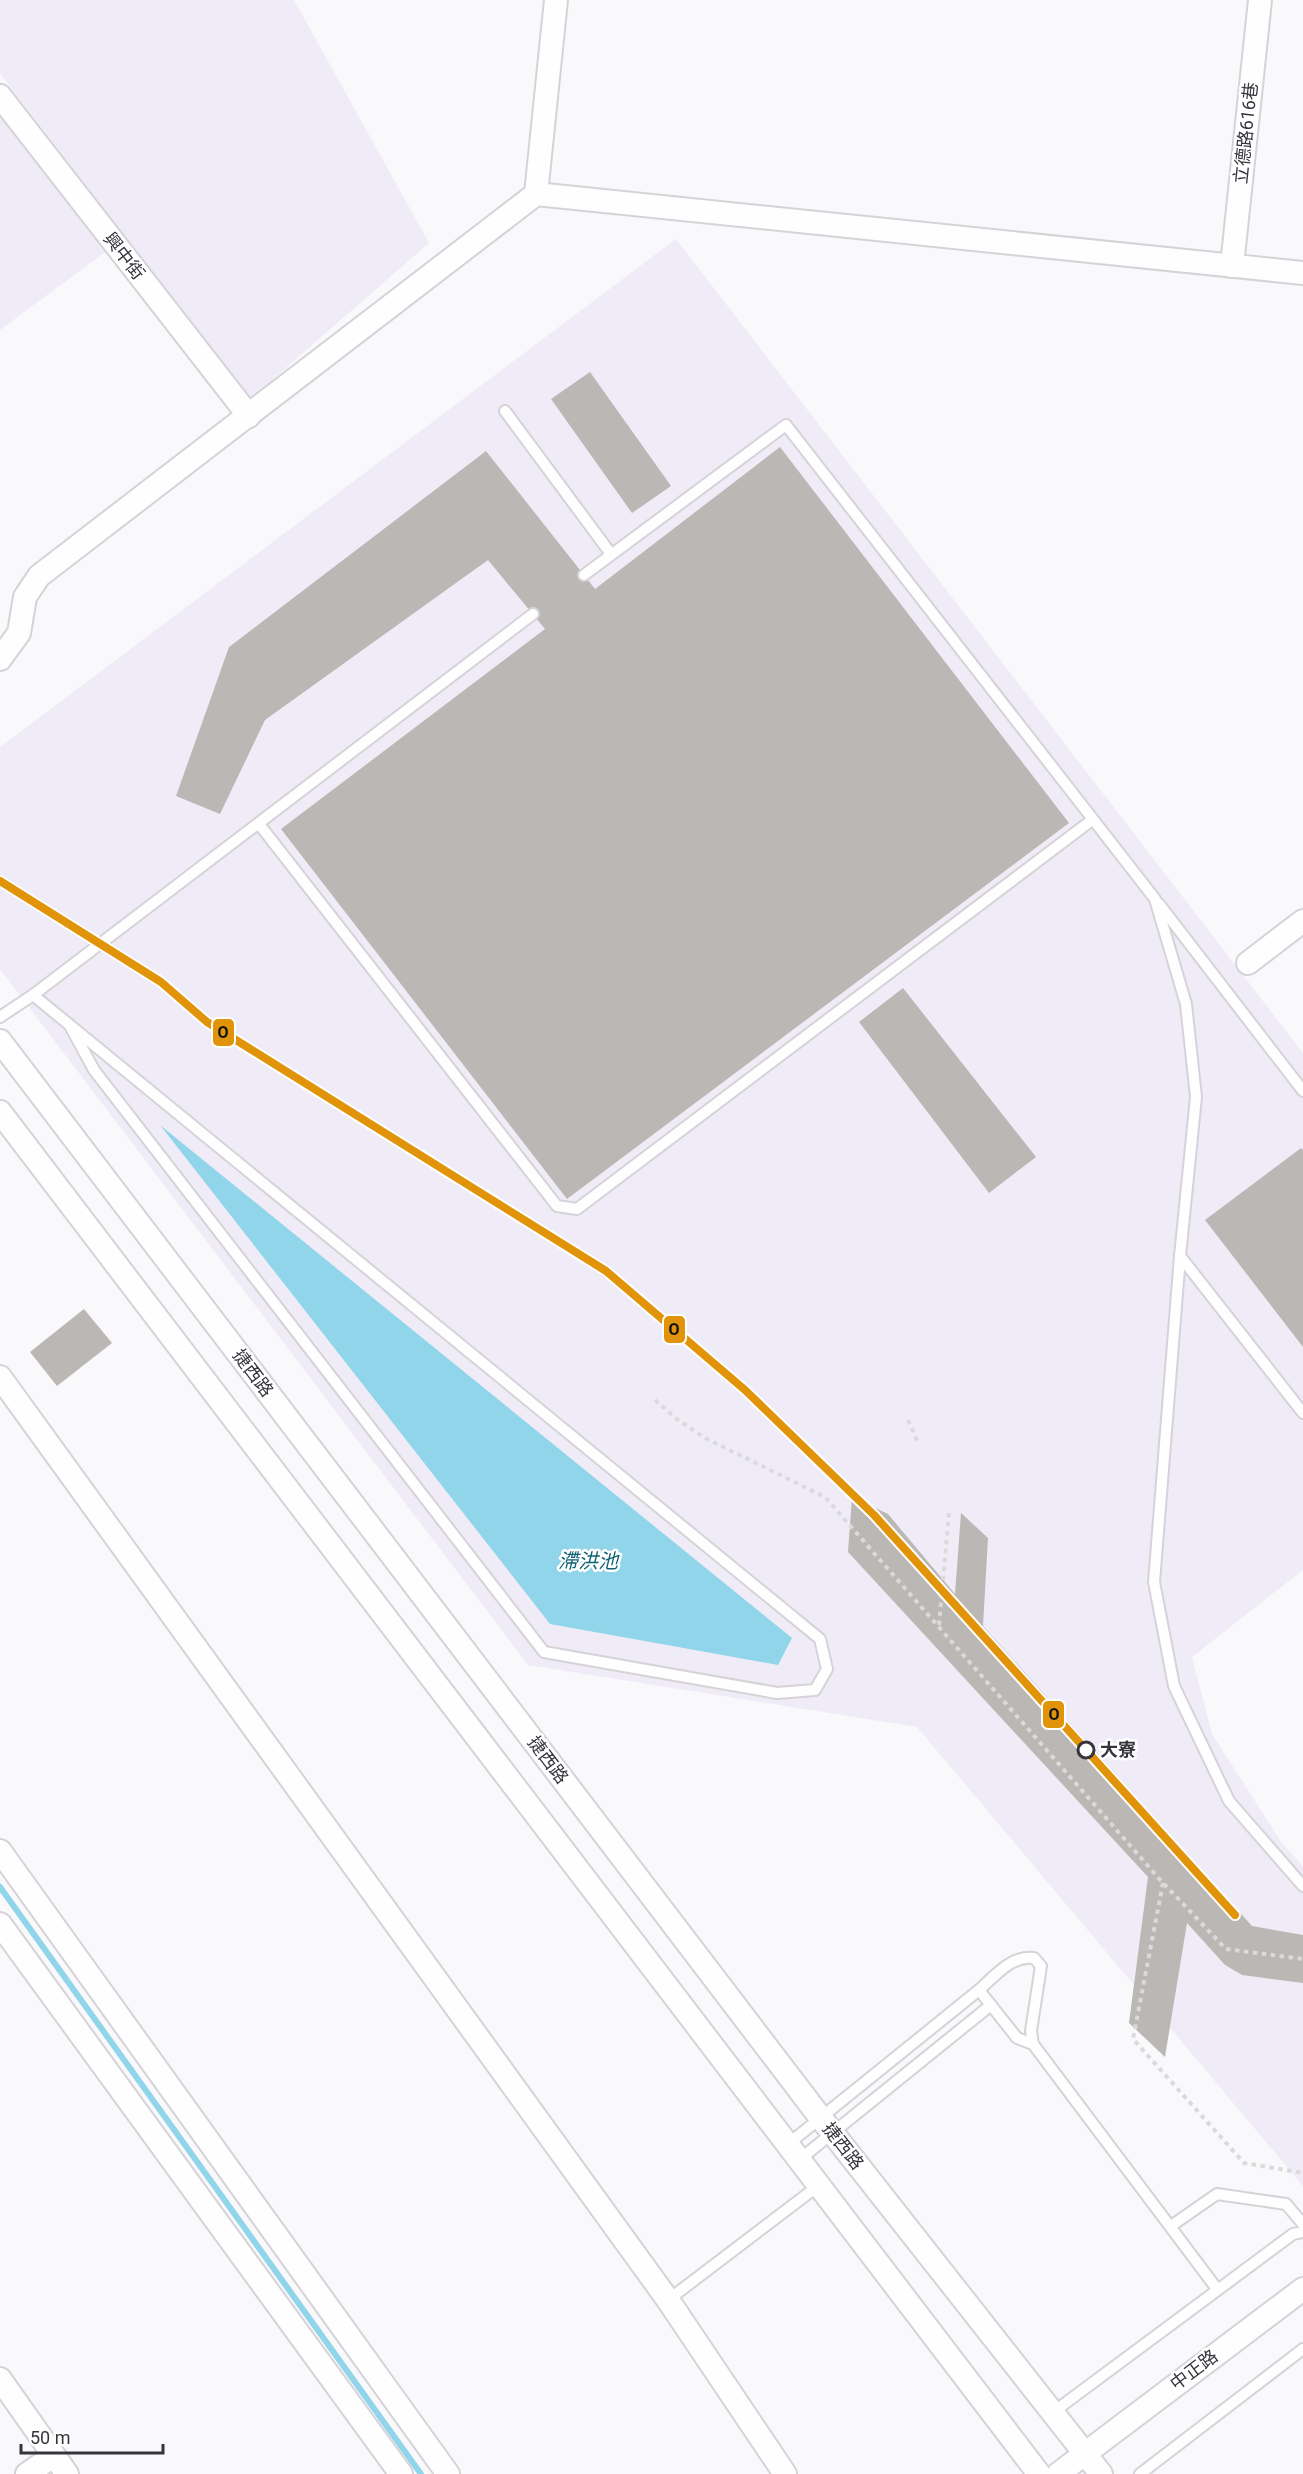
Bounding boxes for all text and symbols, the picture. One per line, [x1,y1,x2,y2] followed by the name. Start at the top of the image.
[1230,81,1261,185] street label: 立德路616巷
[99,228,149,283] street label: 興中街
[212,1018,235,1047] line badge: O
[217,1023,229,1042] text: O
[663,1315,686,1344] line badge: O
[668,1320,680,1339] text: O
[229,1345,278,1401] street label: 捷西路
[558,1549,620,1573] water label: 滯洪池
[1042,1700,1065,1729] line badge: O
[1048,1705,1060,1724] text: O
[524,1732,573,1788] street label: 捷西路
[1100,1739,1136,1760] place label: 大寮
[1077,1741,1095,1759] marker: 大寮
[818,2118,868,2173] street label: 捷西路
[1166,2345,1222,2394] street label: 中正路
[21,2417,164,2455] scale bar
[30,2427,70,2448] text: 50 m

